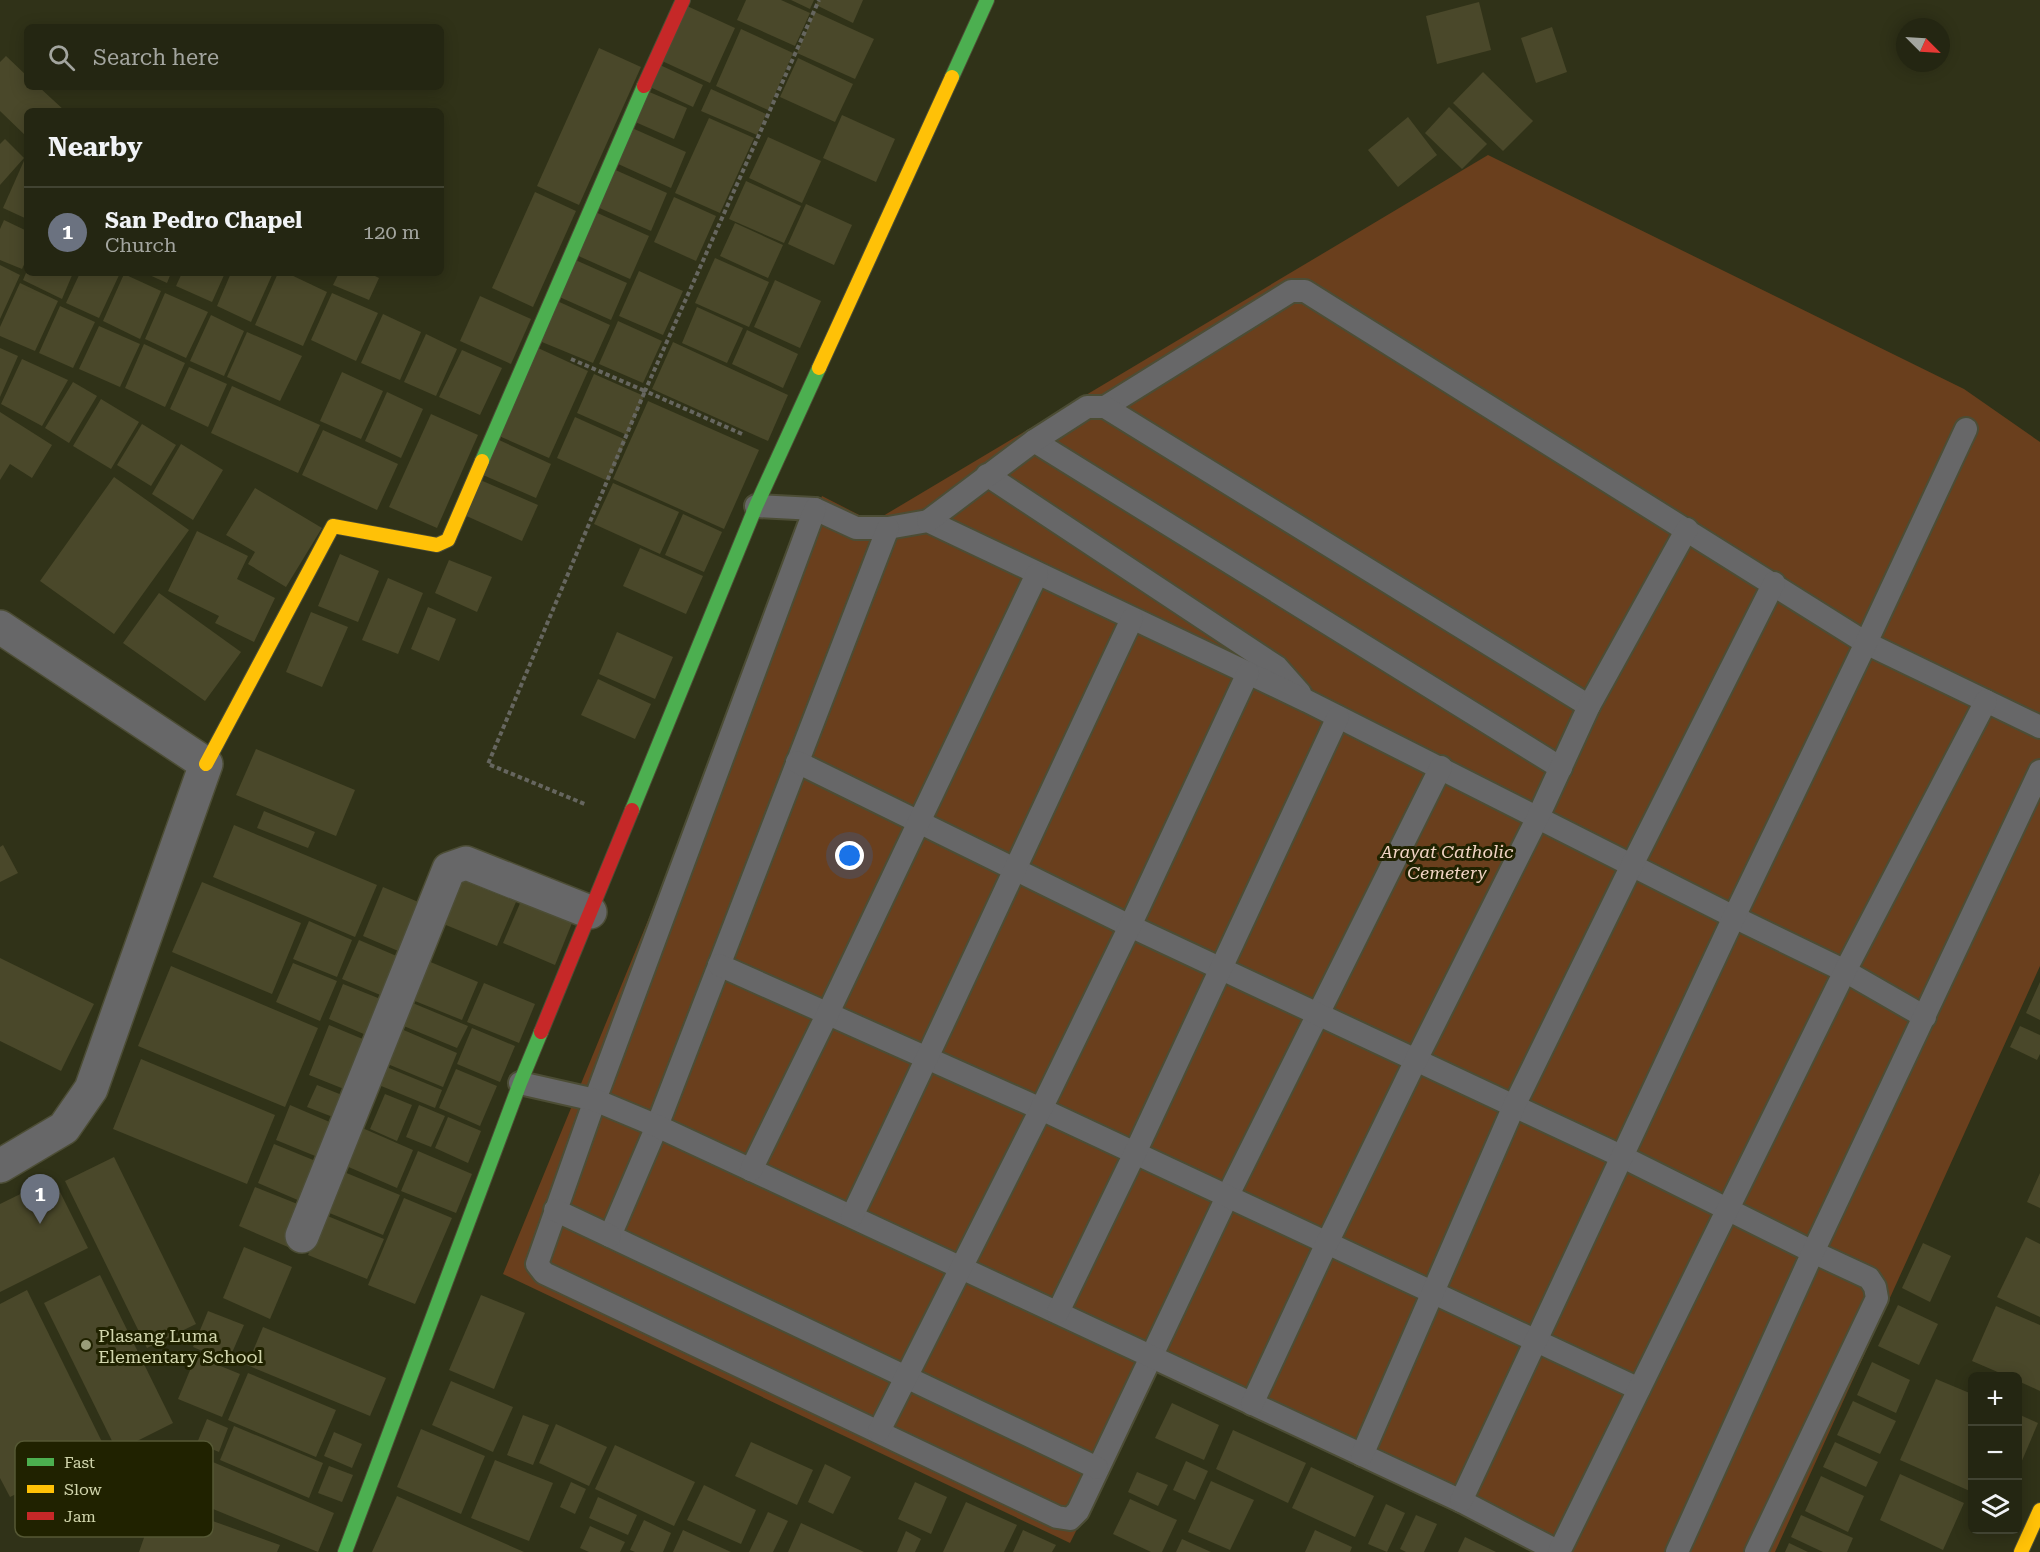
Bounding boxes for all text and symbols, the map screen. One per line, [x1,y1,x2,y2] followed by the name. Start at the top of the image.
[1896,18,1950,72] north arrow
[24,24,444,90] search box
[45,41,78,74] icon: search
[93,45,219,70] text: Search here
[48,132,142,162] text: Nearby
[105,208,302,233] text: San Pedro Chapel
[62,220,73,244] text: 1
[363,220,420,244] text: 120 m
[105,233,177,257] text: Church
[835,841,864,870] your location
[1380,841,1514,883] park label: Arayat Catholic Cemetery
[20,1174,60,1224] pin: 1
[98,1325,263,1367] place label: Plasang Luma Elementary School
[79,1338,93,1352] marker: Plasang Luma Elementary School
[1968,1372,2022,1534] map controls
[1968,1372,2022,1426] button: +
[1968,1426,2022,1480] button: −
[15,1441,213,1537] legend
[64,1453,95,1472] text: Fast
[64,1480,102,1499] text: Slow
[1968,1480,2022,1534] button: layers
[64,1507,96,1526] text: Jam

